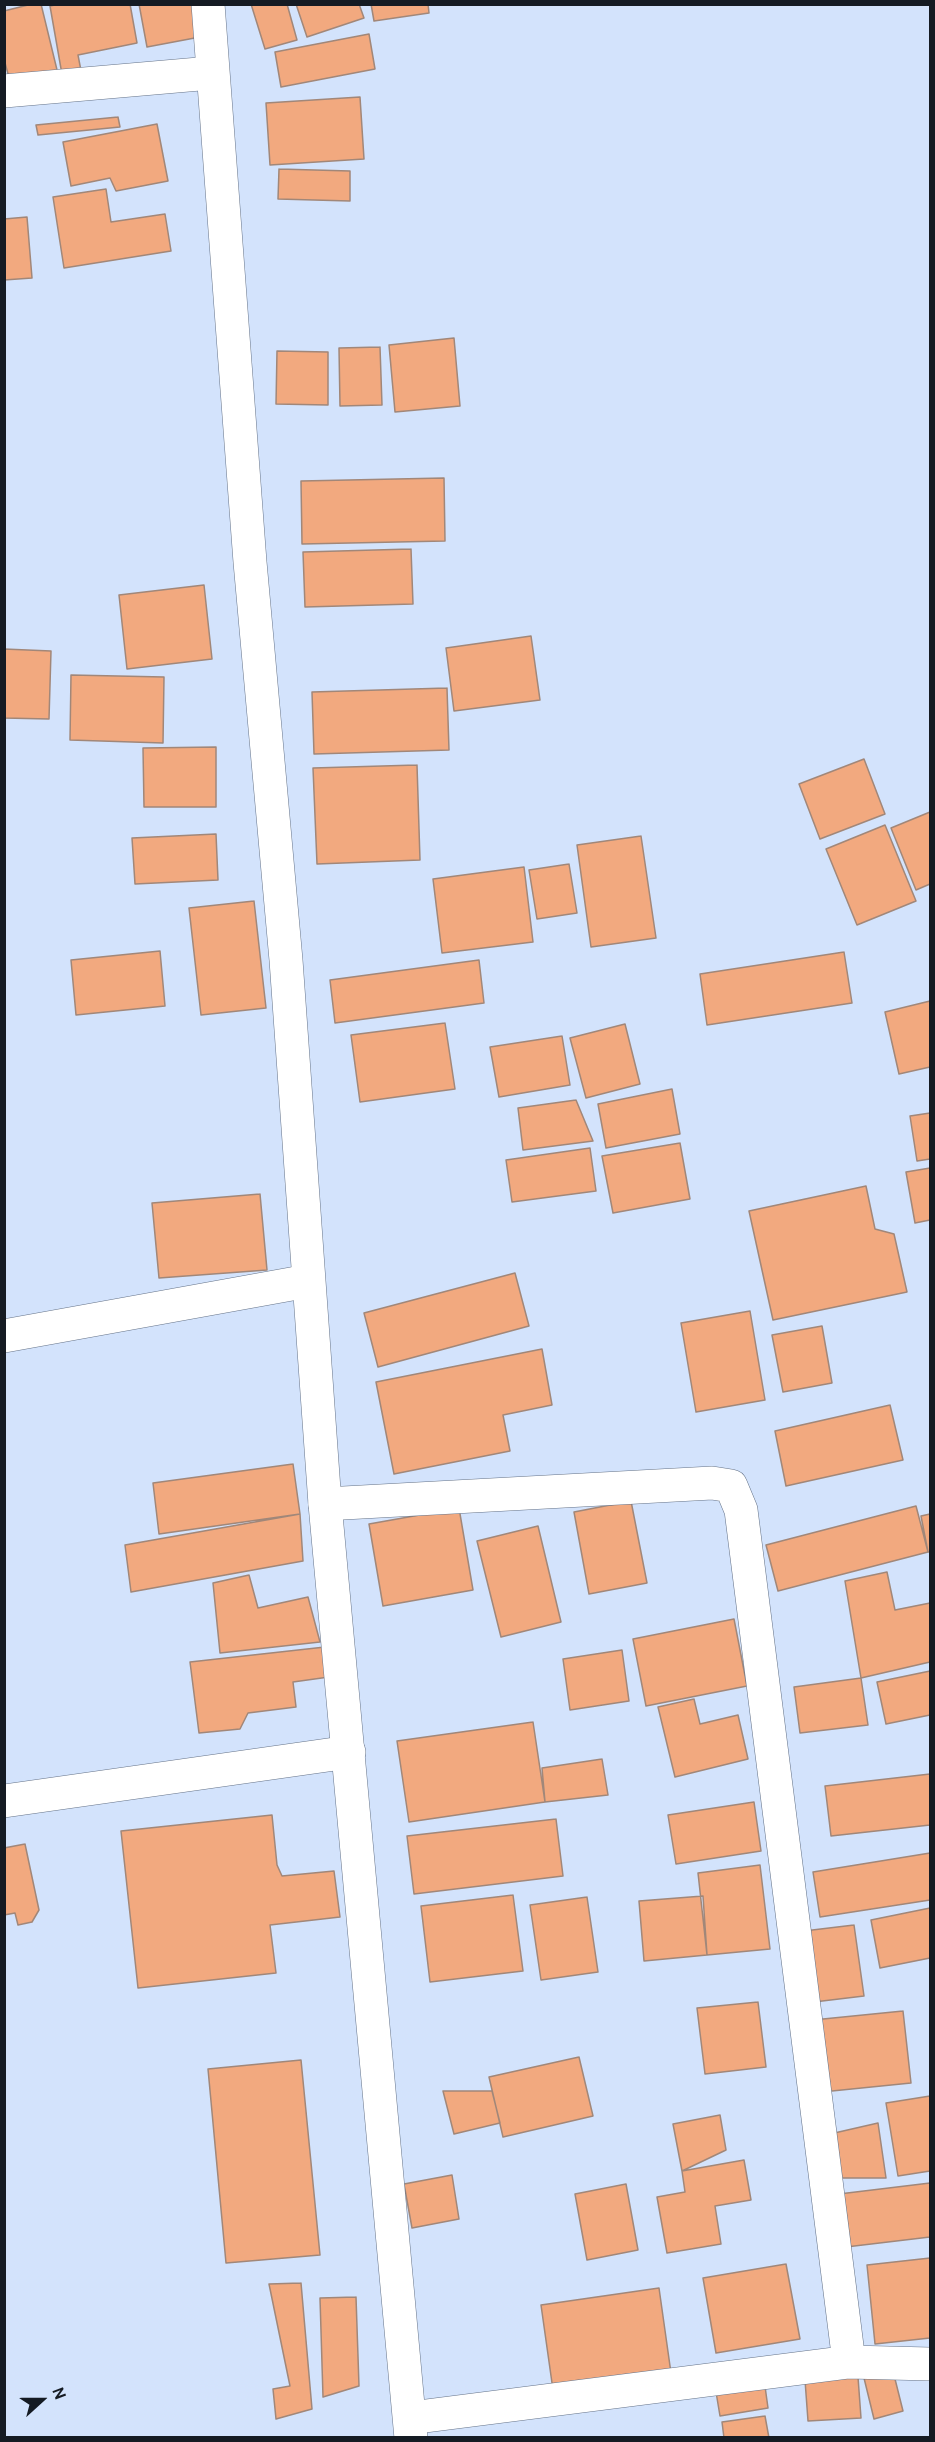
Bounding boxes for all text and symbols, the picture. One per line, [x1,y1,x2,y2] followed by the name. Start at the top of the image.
[12,2370,72,2430] north arrow
[48,2385,70,2402] text: N

